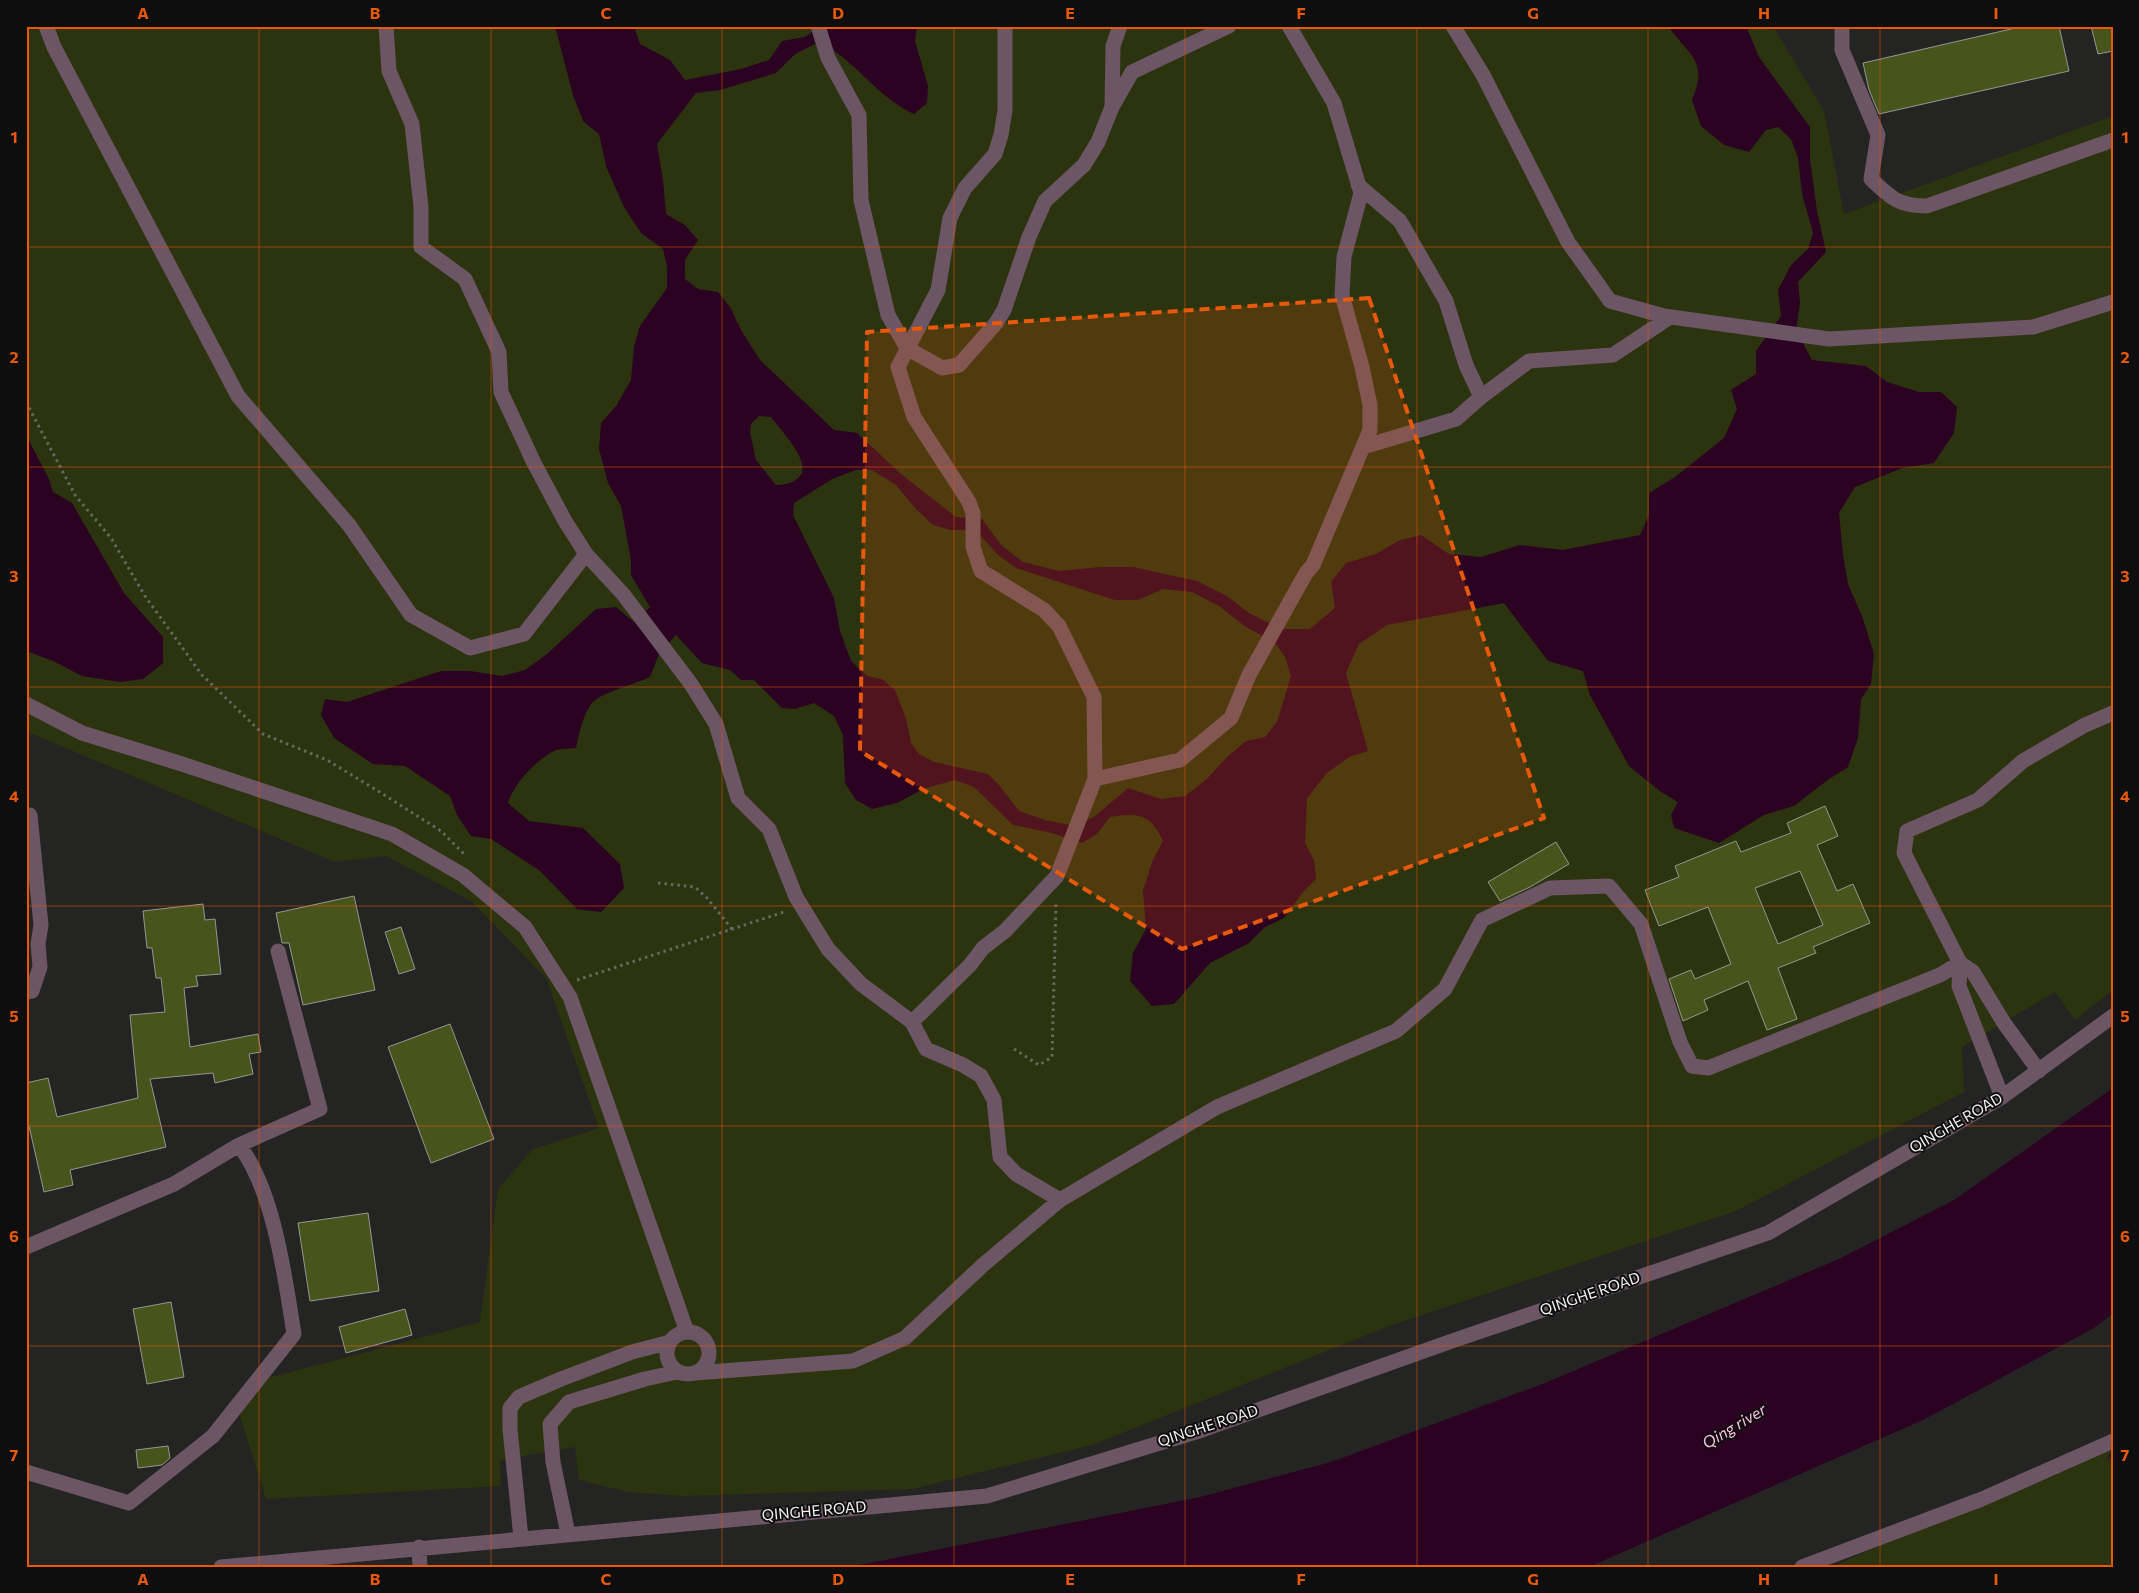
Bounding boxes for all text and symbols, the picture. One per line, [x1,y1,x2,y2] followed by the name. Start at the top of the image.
[137,3,149,22] text: A
[370,3,381,22] text: B
[601,3,612,22] text: C
[832,3,844,22] text: D
[1065,3,1075,22] text: E
[1296,3,1306,22] text: F
[1527,3,1539,22] text: G
[1758,3,1770,22] text: H
[1993,3,1999,22] text: I
[10,127,18,146] text: 1
[2121,127,2129,146] text: 1
[9,347,19,366] text: 2
[2120,347,2130,366] text: 2
[9,566,19,585] text: 3
[2120,566,2130,585] text: 3
[9,786,19,805] text: 4
[2120,786,2130,805] text: 4
[9,1006,19,1025] text: 5
[2120,1006,2130,1025] text: 5
[1906,1088,2005,1156] street label: QINGHE ROAD
[9,1226,19,1245] text: 6
[2120,1226,2130,1245] text: 6
[1537,1267,1642,1319] street label: QINGHE ROAD
[1698,1399,1770,1452] water label: Qing river
[1155,1400,1260,1450] street label: QINGHE ROAD
[10,1445,19,1464] text: 7
[2121,1445,2130,1464] text: 7
[761,1496,867,1524] street label: QINGHE ROAD
[137,1569,149,1588] text: A
[370,1569,381,1588] text: B
[601,1569,612,1588] text: C
[832,1569,844,1588] text: D
[1065,1569,1075,1588] text: E
[1296,1569,1306,1588] text: F
[1527,1569,1539,1588] text: G
[1758,1569,1770,1588] text: H
[1993,1569,1999,1588] text: I

